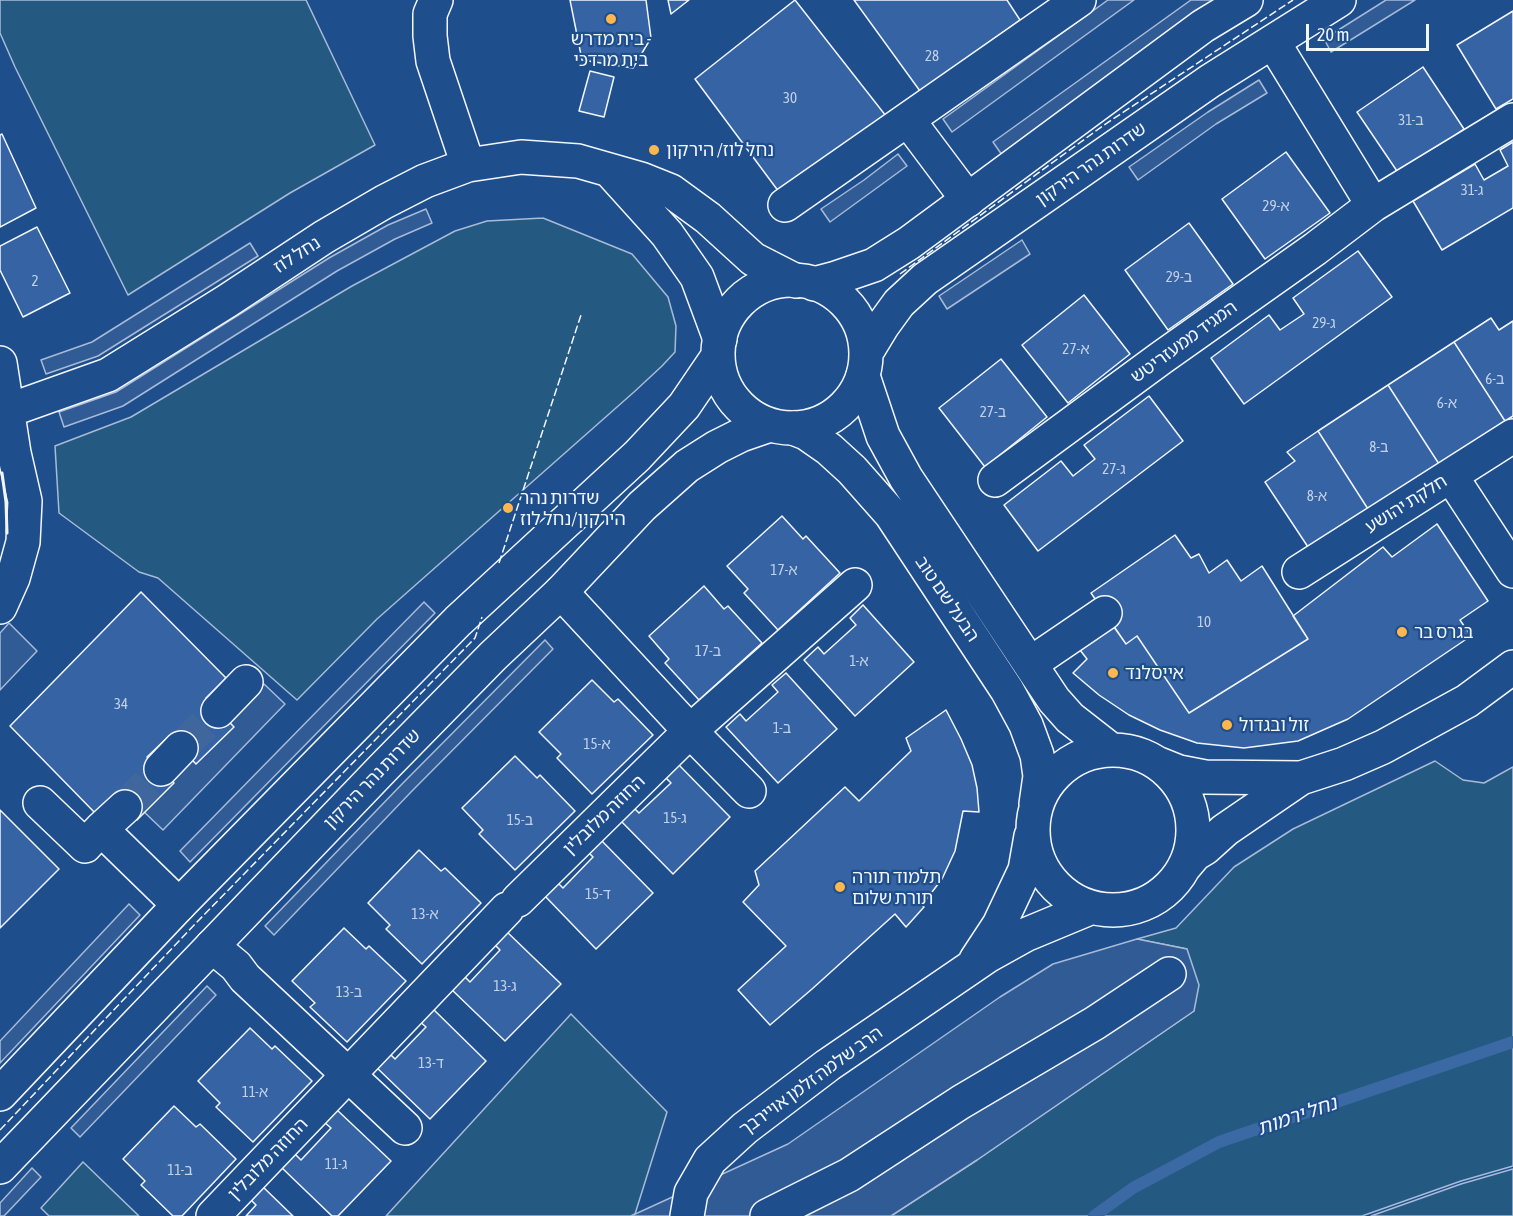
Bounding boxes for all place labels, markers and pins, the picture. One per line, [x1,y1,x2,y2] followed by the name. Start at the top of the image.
[604,12,618,26] marker: בית מדרש - בית מרדכי
[571,28,651,70] place label: בית מדרש - בית מרדכי
[666,139,774,161] place label: נחל לוז/ הירקון
[647,143,661,157] marker: נחל לוז/ הירקון
[520,487,626,530] place label: שדרות נהר הירקון/נחל לוז
[501,501,515,515] marker: שדרות נהר הירקון/נחל לוז
[1414,621,1474,643] place label: בגרס בר
[1395,625,1409,639] marker: בגרס בר
[1125,662,1184,684] place label: אייסלנד
[1106,666,1120,680] marker: אייסלנד
[1239,714,1309,736] place label: זול ובגדול
[1220,718,1234,732] marker: זול ובגדול
[852,866,941,908] place label: תלמוד תורה תורת שלום
[833,880,847,894] marker: תלמוד תורה תורת שלום

